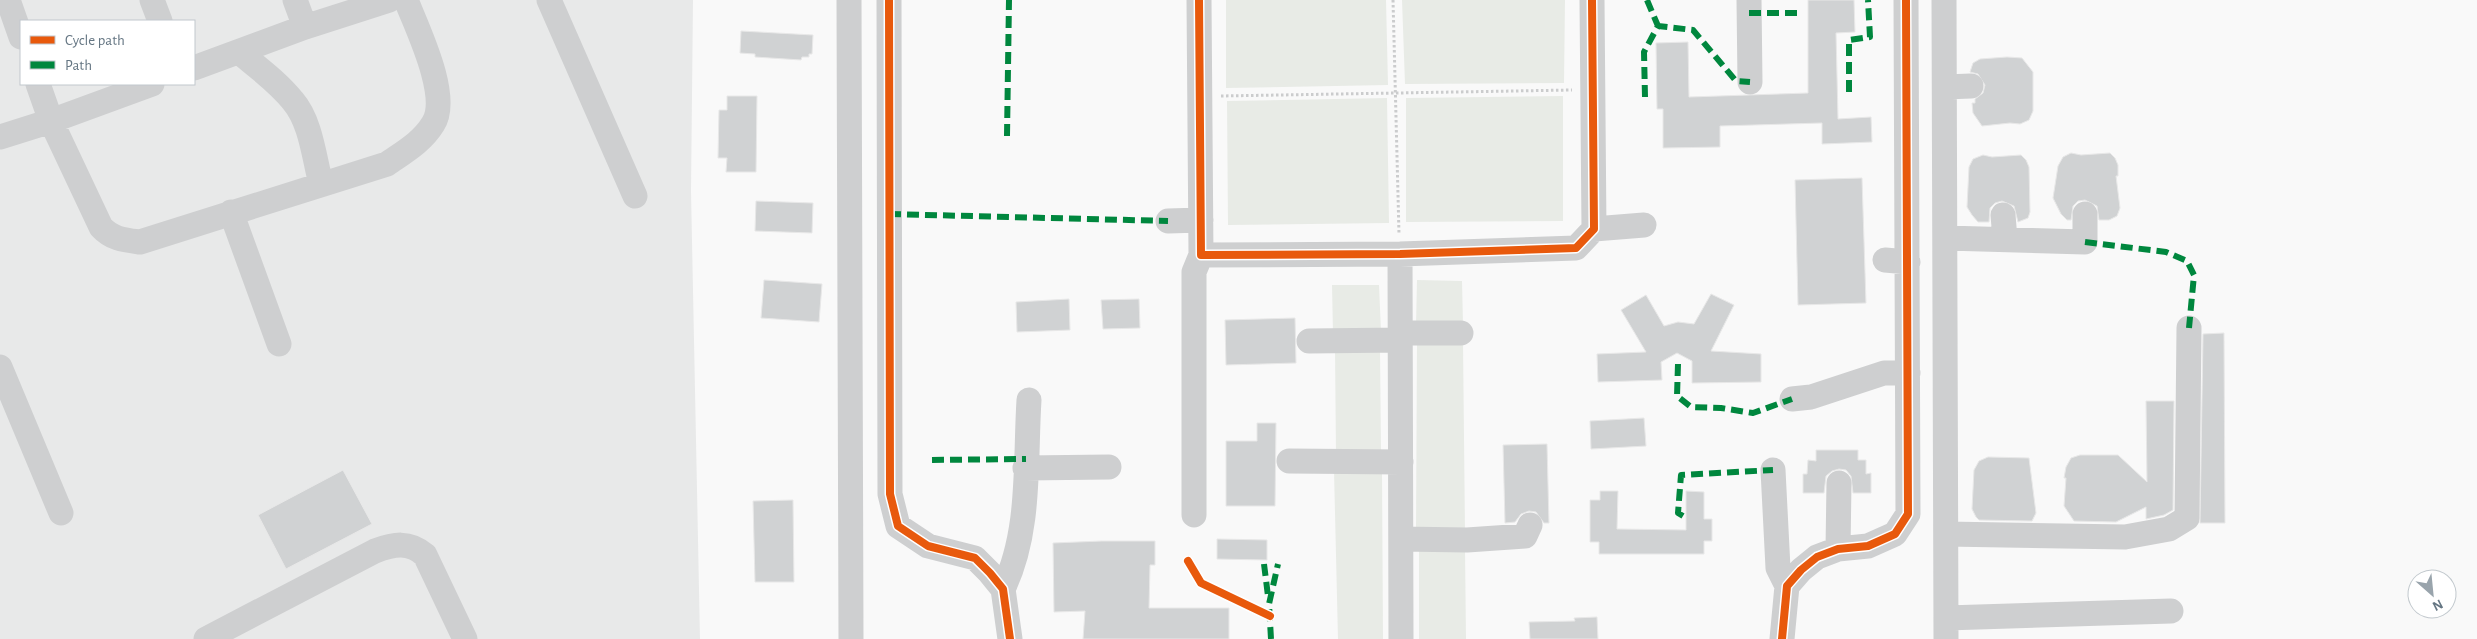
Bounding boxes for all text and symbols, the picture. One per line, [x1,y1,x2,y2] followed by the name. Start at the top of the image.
[20,20,195,85] legend
[65,33,125,48] text: Cycle path
[65,58,92,73] text: Path
[2407,569,2457,619] north arrow
[2430,596,2445,613] text: N

